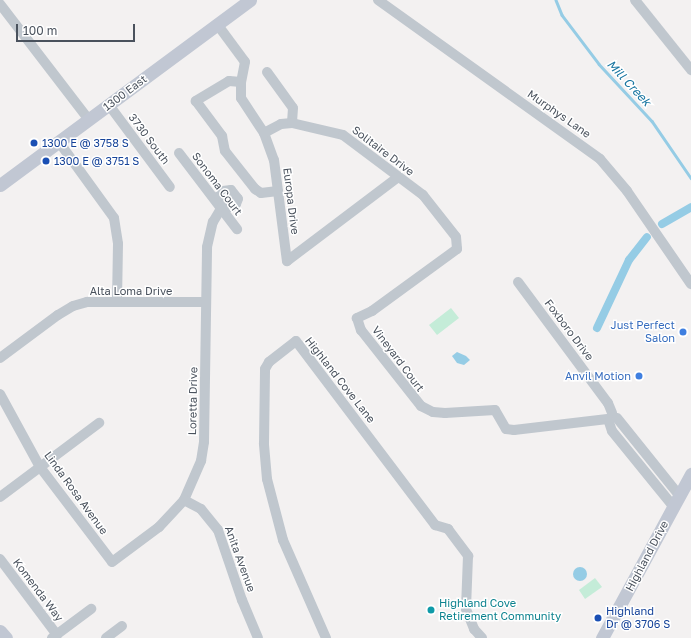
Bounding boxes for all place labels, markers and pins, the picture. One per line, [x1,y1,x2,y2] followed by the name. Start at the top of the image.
[42,136,129,150] place label: 1300 E @ 3758 S
[29,138,39,148] marker: 1300 E @ 3758 S
[54,154,139,168] place label: 1300 E @ 3751 S
[41,156,51,166] marker: 1300 E @ 3751 S
[611,319,675,345] place label: Just Perfect Salon
[678,327,688,337] marker: Just Perfect Salon
[565,369,631,383] place label: Anvil Motion
[634,371,644,381] marker: Anvil Motion
[439,597,561,623] place label: Highland Cove Retirement Community
[426,605,436,615] marker: Highland Cove Retirement Community
[606,605,670,631] place label: Highland Dr @ 3706 S
[593,613,603,623] marker: Highland Dr @ 3706 S

